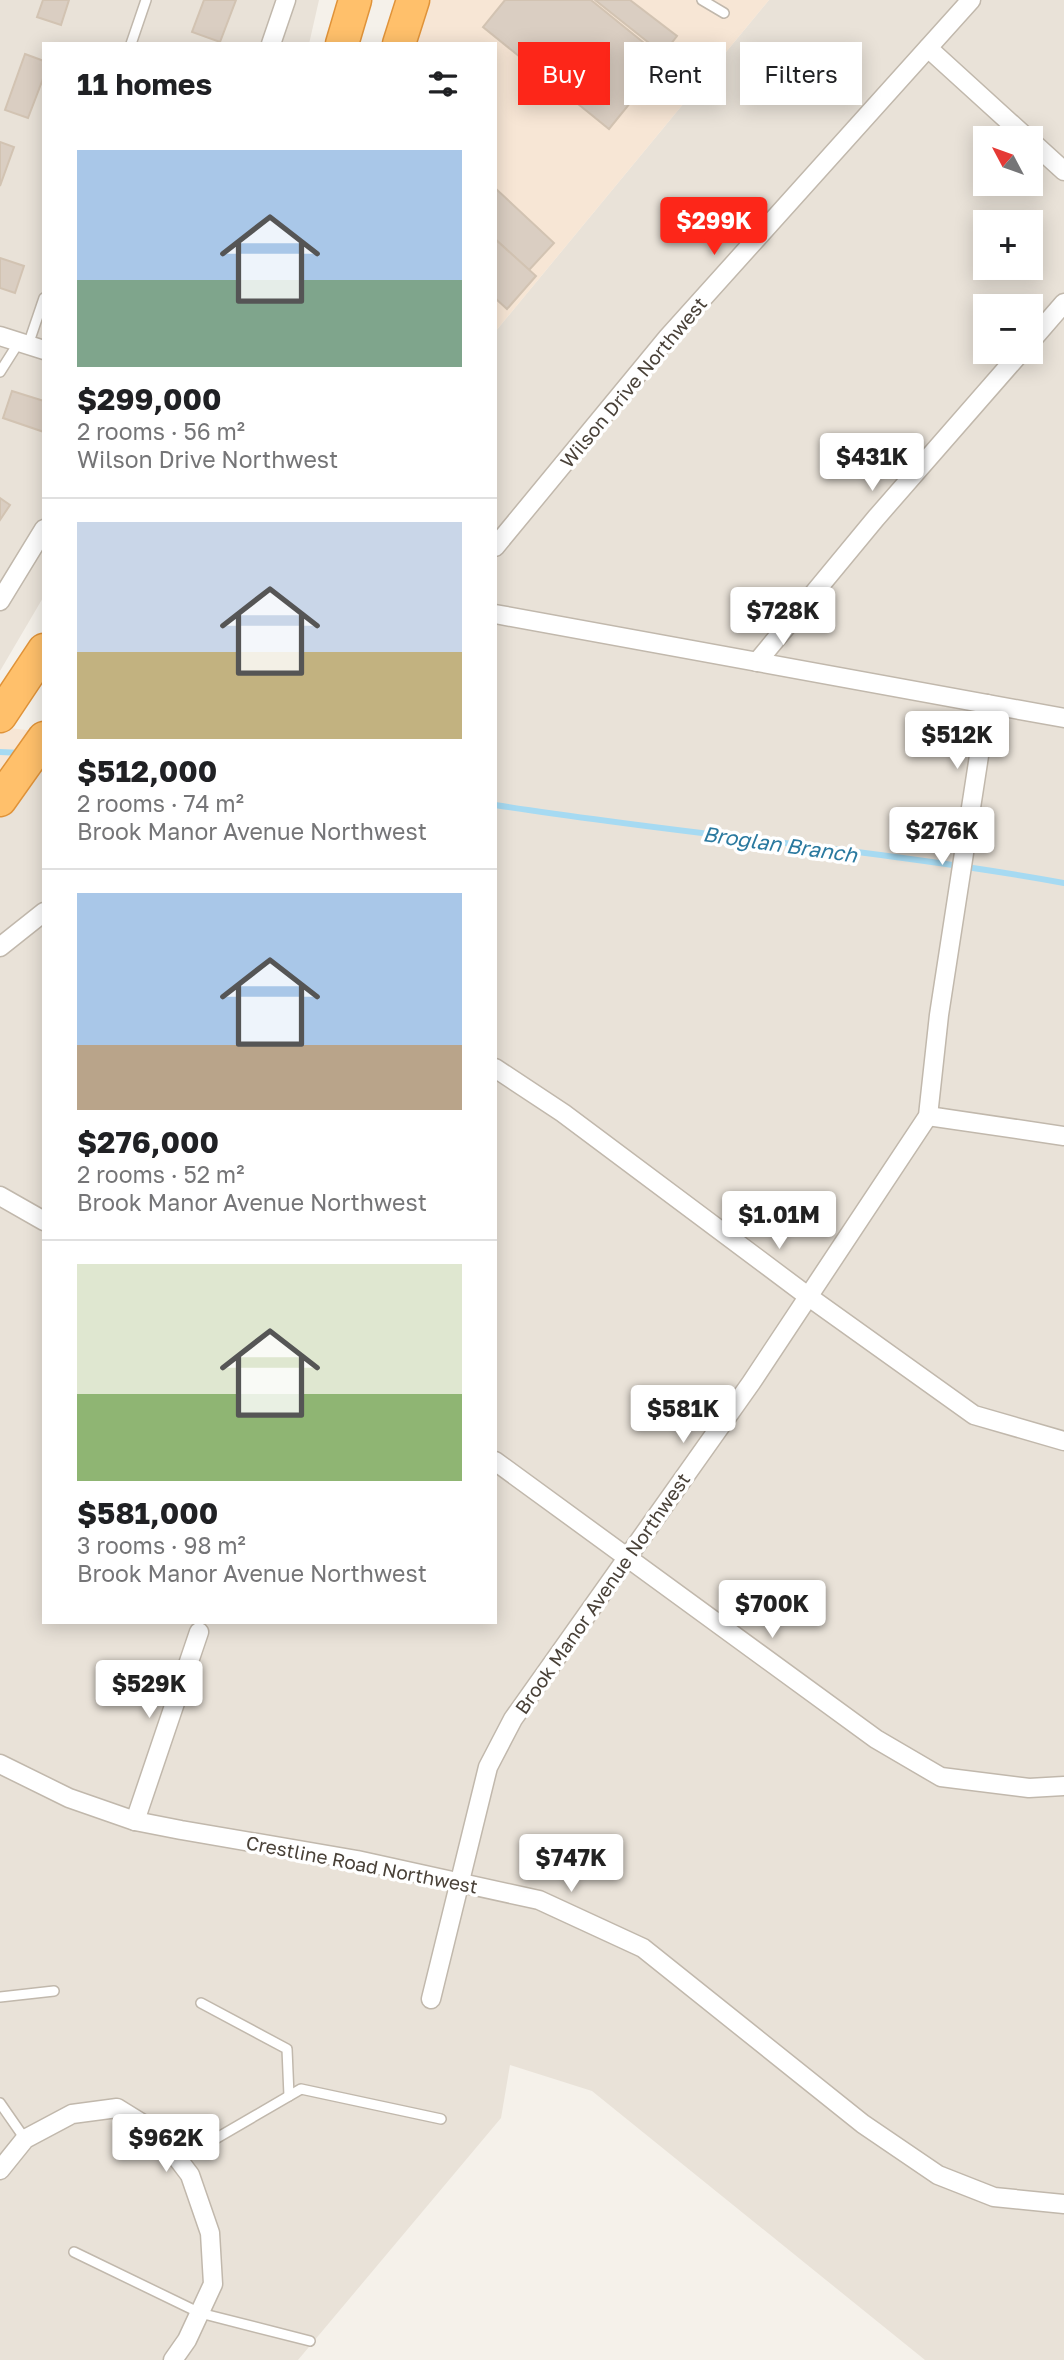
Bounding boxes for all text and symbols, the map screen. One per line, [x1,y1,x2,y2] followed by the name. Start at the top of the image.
[518,42,610,105] chip: Buy
[624,42,726,105] chip: Rent
[740,42,862,105] chip: Filters
[424,65,462,103] icon: filters
[77,66,212,102] text: 11 homes
[973,126,1043,196] north arrow
[973,126,1043,364] map controls
[207,196,333,322] icon: home
[665,198,763,257] pin: $299K
[676,206,752,234] text: $299K
[973,210,1043,280] button: +
[555,292,711,472] street label: Wilson Drive Northwest
[973,294,1043,364] button: −
[77,381,222,417] text: $299,000
[77,417,245,445] text: 2 rooms · 56 m²
[823,434,921,493] pin: $431K
[836,442,908,470] text: $431K
[77,445,338,473] text: Wilson Drive Northwest
[207,568,333,694] icon: home
[734,588,832,647] pin: $728K
[746,596,820,624] text: $728K
[908,712,1006,771] pin: $512K
[921,720,993,748] text: $512K
[77,753,217,789] text: $512,000
[77,789,244,817] text: 2 rooms · 74 m²
[893,808,991,867] pin: $276K
[905,816,979,844] text: $276K
[77,817,427,845] text: Brook Manor Avenue Northwest
[701,820,860,868] water label: Broglan Branch
[207,939,333,1065] icon: home
[77,1124,219,1160] text: $276,000
[77,1160,244,1188] text: 2 rooms · 52 m²
[77,1188,427,1216] text: Brook Manor Avenue Northwest
[722,1192,836,1251] pin: $1.01M
[738,1200,820,1228] text: $1.01M
[207,1310,333,1436] icon: home
[634,1386,732,1445] pin: $581K
[647,1394,719,1422] text: $581K
[510,1468,694,1718] street label: Brook Manor Avenue Northwest
[77,1495,218,1531] text: $581,000
[77,1531,246,1559] text: 3 rooms · 98 m²
[77,1559,427,1587] text: Brook Manor Avenue Northwest
[723,1580,821,1640] pin: $700K
[735,1589,809,1617] text: $700K
[100,1660,198,1720] pin: $529K
[112,1669,186,1697] text: $529K
[244,1830,480,1898] street label: Crestline Road Northwest
[522,1834,620,1894] pin: $747K
[535,1843,607,1871] text: $747K
[117,2114,215,2174] pin: $962K
[128,2123,204,2151] text: $962K

